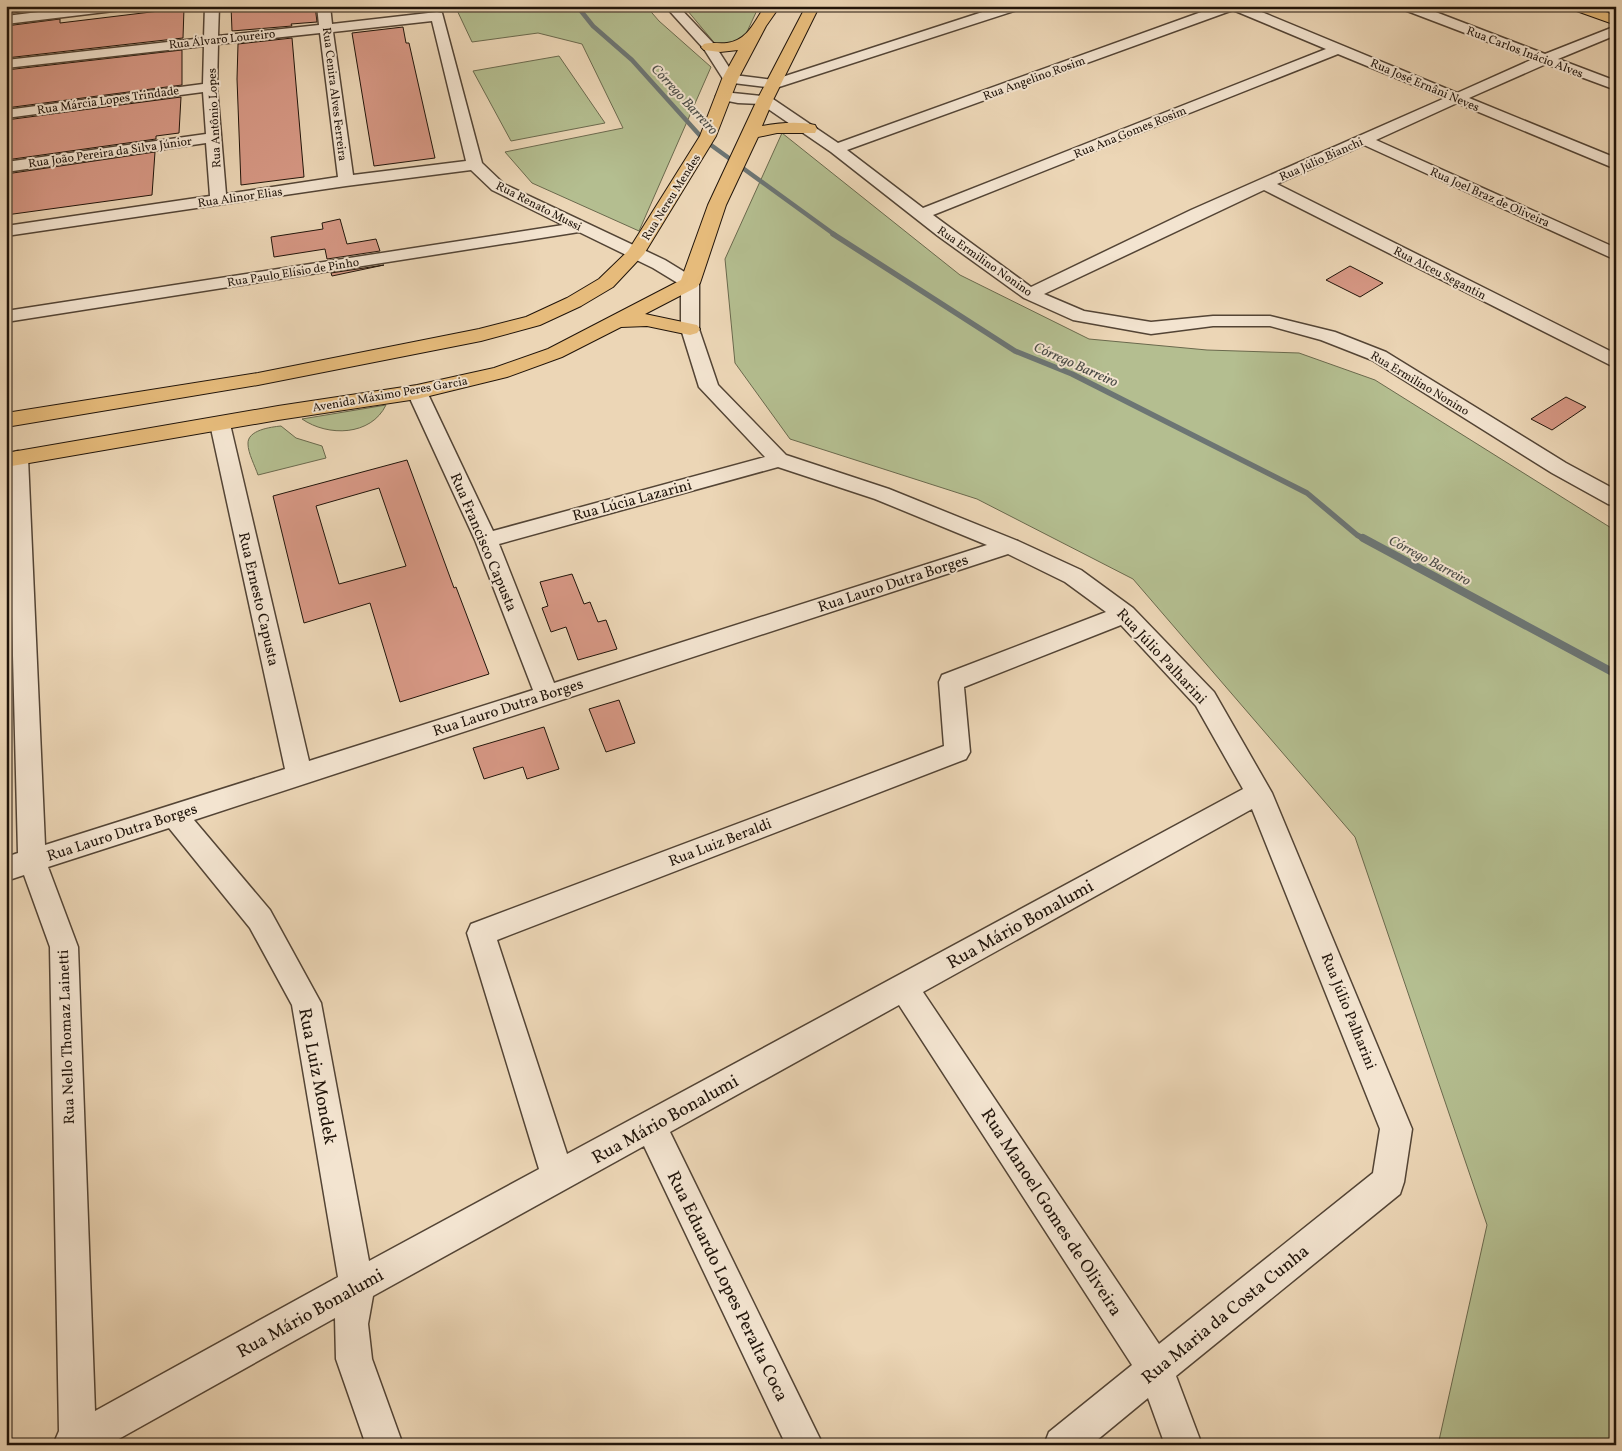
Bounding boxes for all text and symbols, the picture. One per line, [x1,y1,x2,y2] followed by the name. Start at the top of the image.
[1464,23,1585,83] street label: Rua Carlos Inácio Alves
[168,25,276,54] street label: Rua Álvaro Loureiro
[318,26,350,162] street label: Rua Cenira Alves Ferreira
[981,53,1088,105] street label: Rua Angelino Rosim
[1368,56,1482,116] street label: Rua José Ernâni Neves
[646,60,722,140] water label: Córrego Barreiro
[204,68,226,168] street label: Rua Antônio Lopes
[36,83,180,119] street label: Rua Márcia Lopes Trindade
[1072,103,1189,163] street label: Rua Ana Gomes Rosim
[27,134,193,172] street label: Rua João Pereira da Silva Júnior
[1277,134,1366,186] street label: Rua Júlio Bianchi
[639,151,705,244] street label: Rua Nereu Mendes
[1427,164,1552,232] street label: Rua Joel Braz de Oliveira
[493,178,585,236] street label: Rua Renato Mussi
[197,184,284,212] street label: Rua Alinor Elias
[934,223,1035,301] street label: Rua Ermilino Nonino
[1390,244,1489,304] street label: Rua Alceu Segantin
[226,255,360,291] street label: Rua Paulo Elísio de Pinho
[1030,338,1121,393] water label: Córrego Barreiro
[1367,348,1472,420] street label: Rua Ermilino Nonino
[311,373,469,417] street label: Avenida Máximo Peres Garcia
[444,470,521,615] street label: Rua Francisco Capusta
[570,475,694,527] street label: Rua Lúcia Lazarini
[232,530,283,668] street label: Rua Ernesto Capusta
[1385,532,1474,591] water label: Córrego Barreiro
[816,550,971,619] street label: Rua Lauro Dutra Borges
[1111,605,1211,709] street label: Rua Júlio Palharini
[431,674,586,743] street label: Rua Lauro Dutra Borges
[45,799,200,868] street label: Rua Lauro Dutra Borges
[666,814,775,873] street label: Rua Luiz Beraldi
[943,875,1099,976] street label: Rua Mário Bonalumi
[54,949,81,1125] street label: Rua Nello Thomaz Lainetti
[1315,950,1381,1073] street label: Rua Júlio Palharini
[291,1006,342,1147] street label: Rua Luiz Mondek
[588,1070,744,1171] street label: Rua Mário Bonalumi
[974,1104,1127,1322] street label: Rua Manoel Gomes de Oliveira
[660,1167,793,1406] street label: Rua Eduardo Lopes Peralta Coca
[1137,1240,1315,1391] street label: Rua Maria da Costa Cunha
[233,1264,389,1365] street label: Rua Mário Bonalumi

